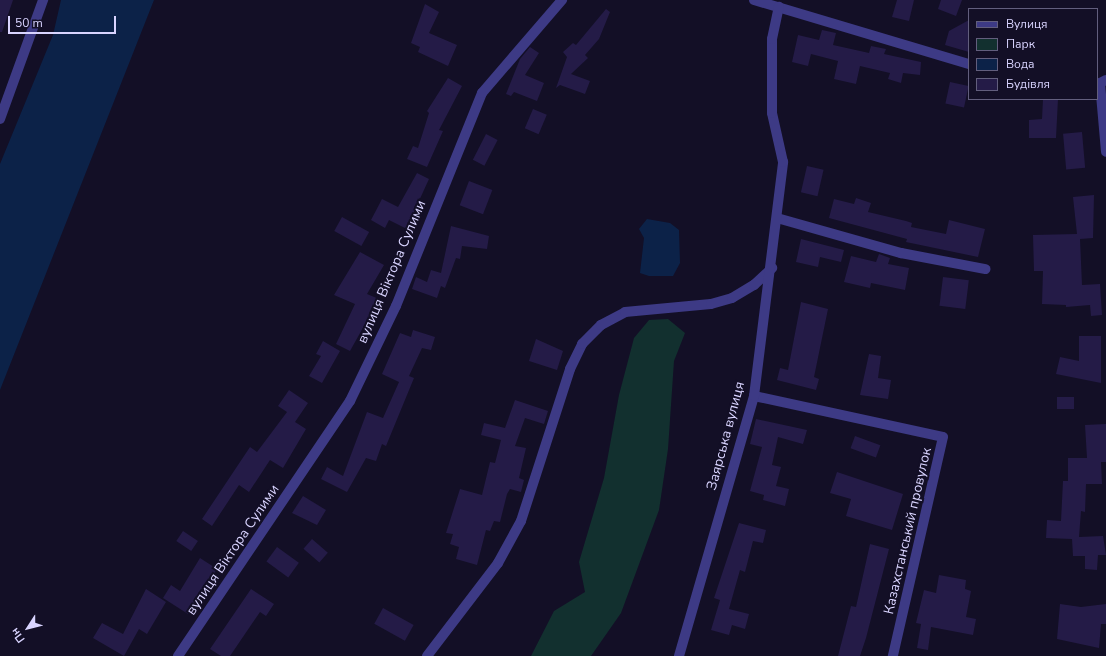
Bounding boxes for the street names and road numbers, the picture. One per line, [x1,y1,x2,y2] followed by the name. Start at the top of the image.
[354,198,430,346] street label: вулиця Віктора Сулими
[703,380,749,492] street label: Заярська вулиця
[881,446,935,616] street label: Казахстанський провулок
[183,482,283,618] street label: вулиця Віктора Сулими

